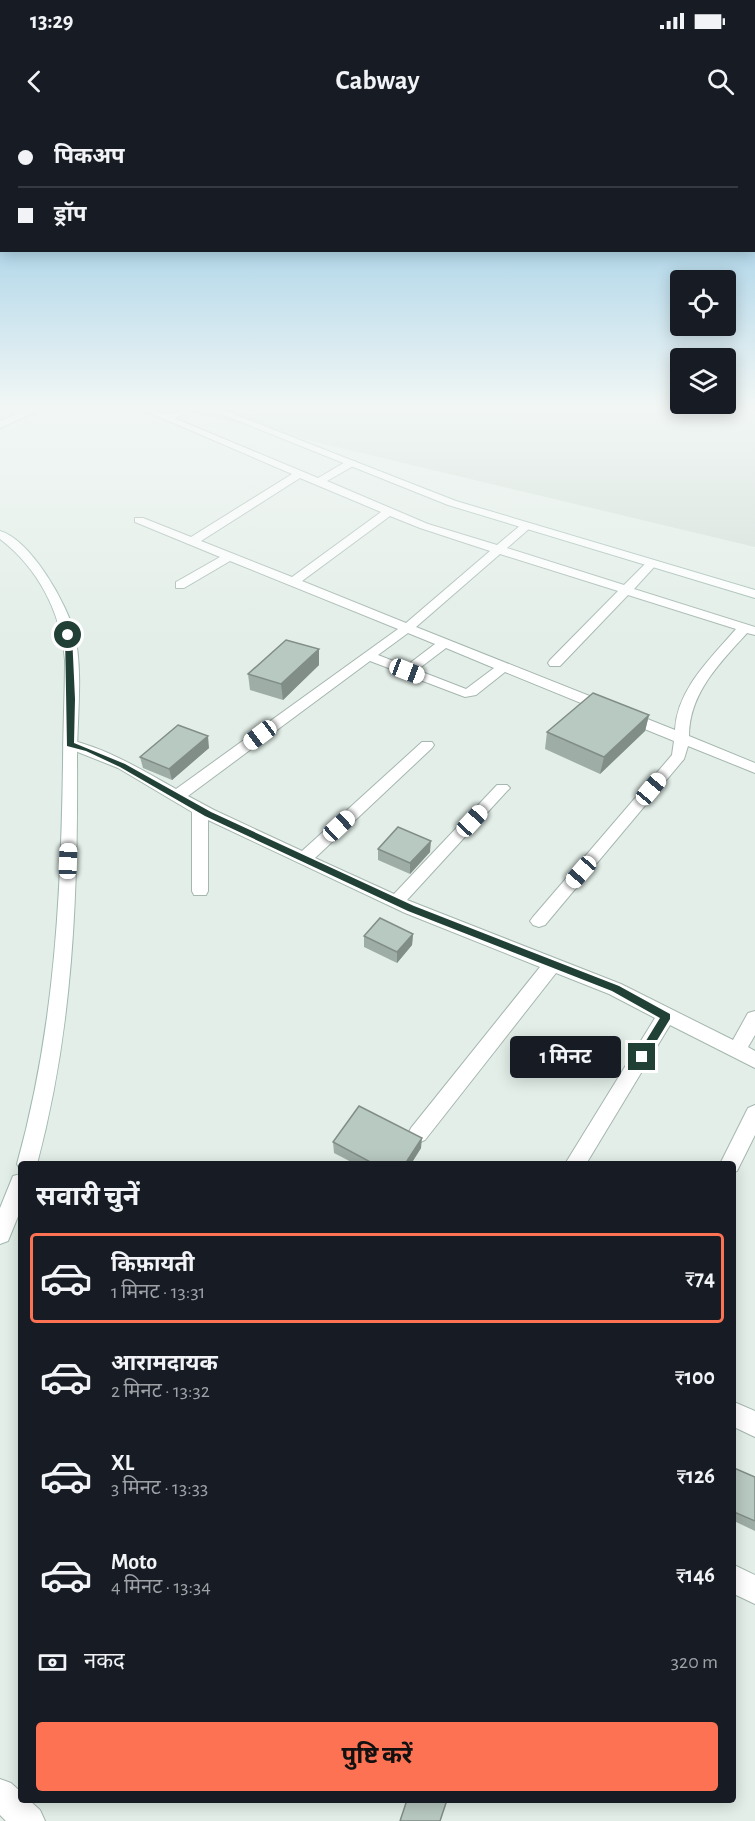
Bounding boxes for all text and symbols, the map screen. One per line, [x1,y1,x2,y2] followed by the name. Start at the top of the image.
[30,10,73,32] text: 13:29
[18,65,51,98] icon: back
[704,65,737,98] icon: search
[335,67,420,94] text: Cabway
[54,145,125,167] text: पिकअप
[54,203,87,225] text: ड्रॉप
[670,270,736,414] map controls
[670,270,736,336] button: locate
[670,348,736,414] button: layers
[54,621,81,648] route start
[387,656,427,686] car
[240,717,280,753] car
[633,769,669,809] car
[453,802,491,840] car
[320,807,358,845] car
[58,843,78,879] car
[562,853,600,891] car
[510,1036,621,1078] callout: 1 मिनट
[628,1043,655,1070] route end
[539,1047,592,1067] text: 1 मिनट
[36,1183,139,1210] text: सवारी चुनें
[39,1251,93,1305] icon: car
[111,1253,195,1275] text: किफ़ायती
[685,1267,715,1289] text: ₹74
[111,1282,206,1302] text: 1 मिनट · 13:31
[39,1350,93,1404] icon: car
[111,1352,218,1374] text: आरामदायक
[675,1366,715,1388] text: ₹100
[111,1381,210,1401] text: 2 मिनट · 13:32
[39,1449,93,1503] icon: car
[111,1452,134,1474] text: XL
[677,1465,715,1487] text: ₹126
[111,1478,208,1498] text: 3 मिनट · 13:33
[39,1548,93,1602] icon: car
[111,1551,157,1573] text: Moto
[676,1564,715,1586] text: ₹146
[111,1577,211,1597] text: 4 मिनट · 13:34
[36,1646,69,1679] icon: cash
[84,1650,125,1672] text: नकद
[671,1652,718,1672] text: 320 m
[36,1722,718,1791] button: पुष्टि करें

